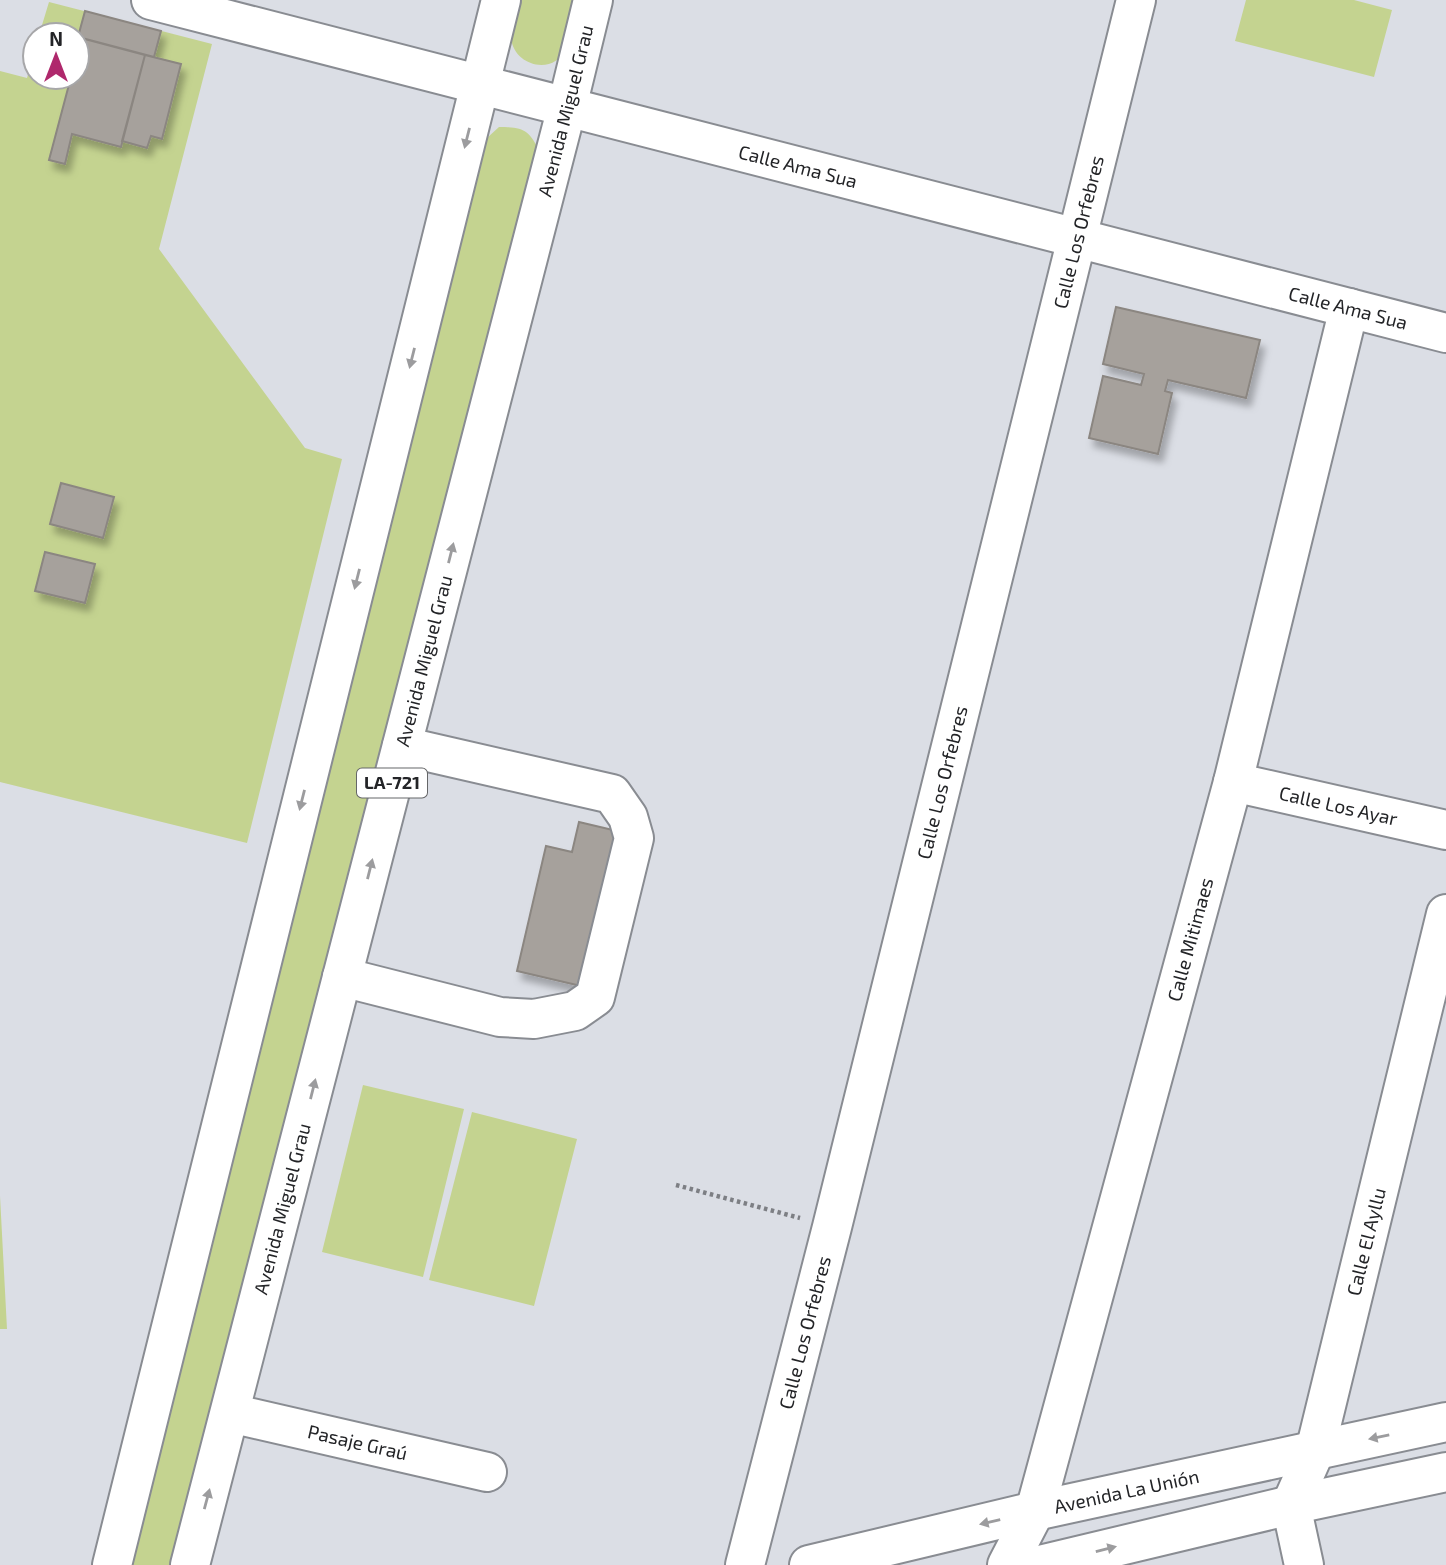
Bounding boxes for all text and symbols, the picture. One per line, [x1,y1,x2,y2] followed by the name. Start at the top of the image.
[21,21,91,91] north arrow
[532,22,598,199] street label: Avenida Miguel Grau
[49,27,63,50] text: N
[461,127,472,149] one-way arrow
[736,140,860,192] street label: Calle Ama Sua
[1048,153,1108,311] street label: Calle Los Orfebres
[1286,281,1410,334] street label: Calle Ama Sua
[406,347,417,369] one-way arrow
[446,542,457,564] one-way arrow
[351,568,362,590] one-way arrow
[390,572,457,749] street label: Avenida Miguel Grau
[912,703,972,861] street label: Calle Los Orfebres
[357,768,427,798] road number: LA-721
[1277,781,1400,830] street label: Calle Los Ayar
[296,789,307,811] one-way arrow
[365,857,376,879] one-way arrow
[1162,875,1218,1004] street label: Calle Mitimaes
[308,1078,319,1100] one-way arrow
[248,1120,315,1297] street label: Avenida Miguel Grau
[1341,1185,1390,1298] street label: Calle El Ayllu
[774,1253,835,1411] street label: Calle Los Orfebres
[306,1419,410,1464] street label: Pasaje Graú
[1368,1431,1390,1442] one-way arrow
[1052,1464,1201,1518] street label: Avenida La Unión
[203,1488,213,1509] one-way arrow
[979,1517,1001,1528] one-way arrow
[1095,1543,1117,1554] one-way arrow

